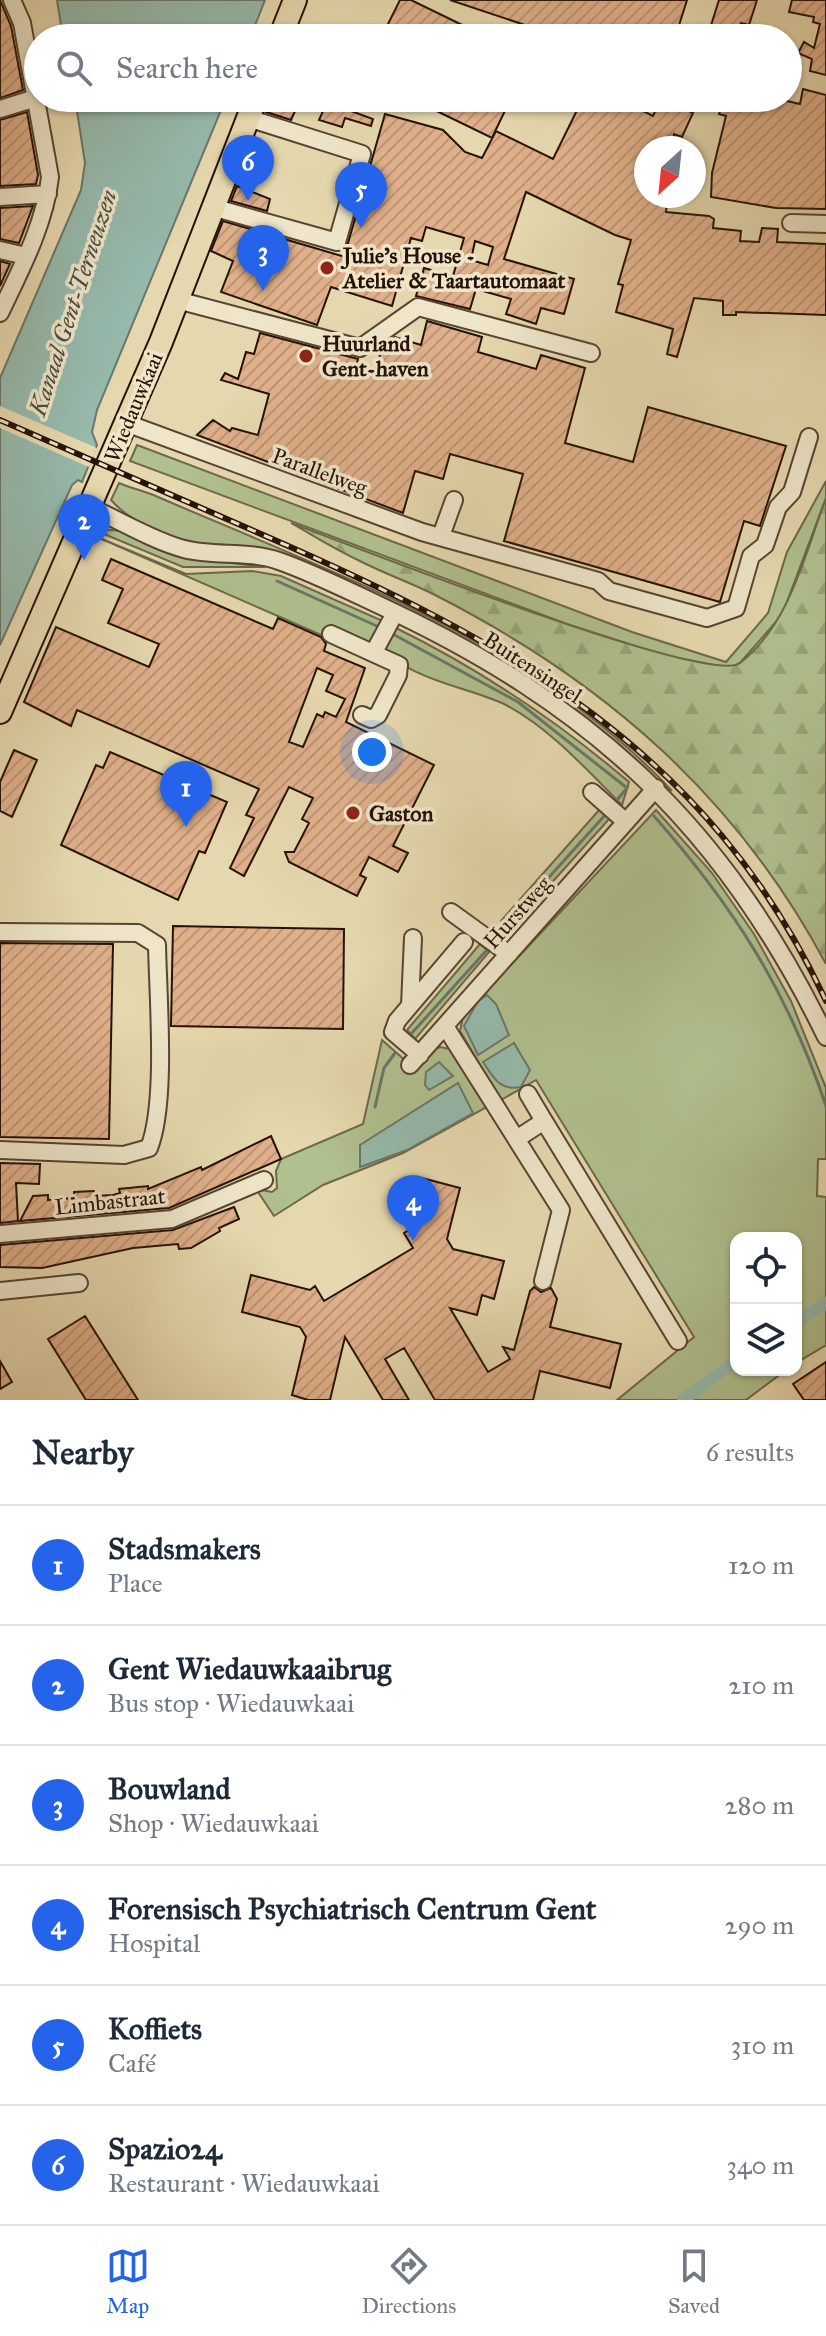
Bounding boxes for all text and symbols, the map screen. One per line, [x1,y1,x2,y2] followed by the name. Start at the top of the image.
[24,24,802,112] search box
[52,46,96,90] icon: search
[116,50,258,86] text: Search here
[222,135,274,201] pin: 6
[634,136,706,208] north arrow
[335,162,387,228] pin: 5
[22,186,124,421] water label: Kanaal Gent-Terneuzen
[237,225,289,291] pin: 3
[340,242,565,294] place label: Julie's House - Atelier & Taartautomaat
[318,259,336,277] marker: Julie's House - Atelier & Taartautomaat
[322,330,429,382] place label: Huurland Gent-haven
[297,347,315,365] marker: Huurland Gent-haven
[98,348,169,466] street label: Wiedauwkaai
[269,442,372,501] street label: Parallelweg
[58,494,110,560] pin: 2
[478,625,587,709] street label: Buitensingel
[352,732,392,772] your location
[160,761,212,827] pin: 1
[369,800,433,827] place label: Gaston
[344,804,362,822] marker: Gaston
[478,870,557,954] street label: Hurstweg
[387,1175,439,1241] pin: 4
[53,1182,167,1221] street label: Limbastraat
[730,1232,802,1376] map controls
[730,1232,802,1304] button: locate
[730,1304,802,1376] button: layers
[32,1432,134,1473] text: Nearby
[706,1436,794,1468] text: 6 results
[108,1531,261,1567] text: Stadsmakers
[53,1549,63,1581] text: 1
[728,1549,794,1581] text: 120 m
[108,1567,163,1599] text: Place
[108,1651,391,1687] text: Gent Wiedauwkaaibrug
[52,1669,64,1701] text: 2
[728,1669,794,1701] text: 210 m
[108,1687,354,1719] text: Bus stop · Wiedauwkaai
[108,1771,231,1807] text: Bouwland
[53,1789,63,1821] text: 3
[725,1789,794,1821] text: 280 m
[108,1807,319,1839] text: Shop · Wiedauwkaai
[108,1891,596,1927] text: Forensisch Psychiatrisch Centrum Gent
[51,1909,65,1941] text: 4
[725,1909,794,1941] text: 290 m
[108,1927,200,1959] text: Hospital
[108,2011,202,2047] text: Koffiets
[52,2029,64,2061] text: 5
[731,2029,794,2061] text: 310 m
[108,2047,156,2079] text: Café
[108,2131,222,2167] text: Spazio24
[51,2149,65,2181] text: 6
[727,2149,794,2181] text: 340 m
[108,2167,380,2199] text: Restaurant · Wiedauwkaai
[106,2244,150,2319] tab: Map
[361,2244,456,2319] tab: Directions
[668,2244,720,2319] tab: Saved

